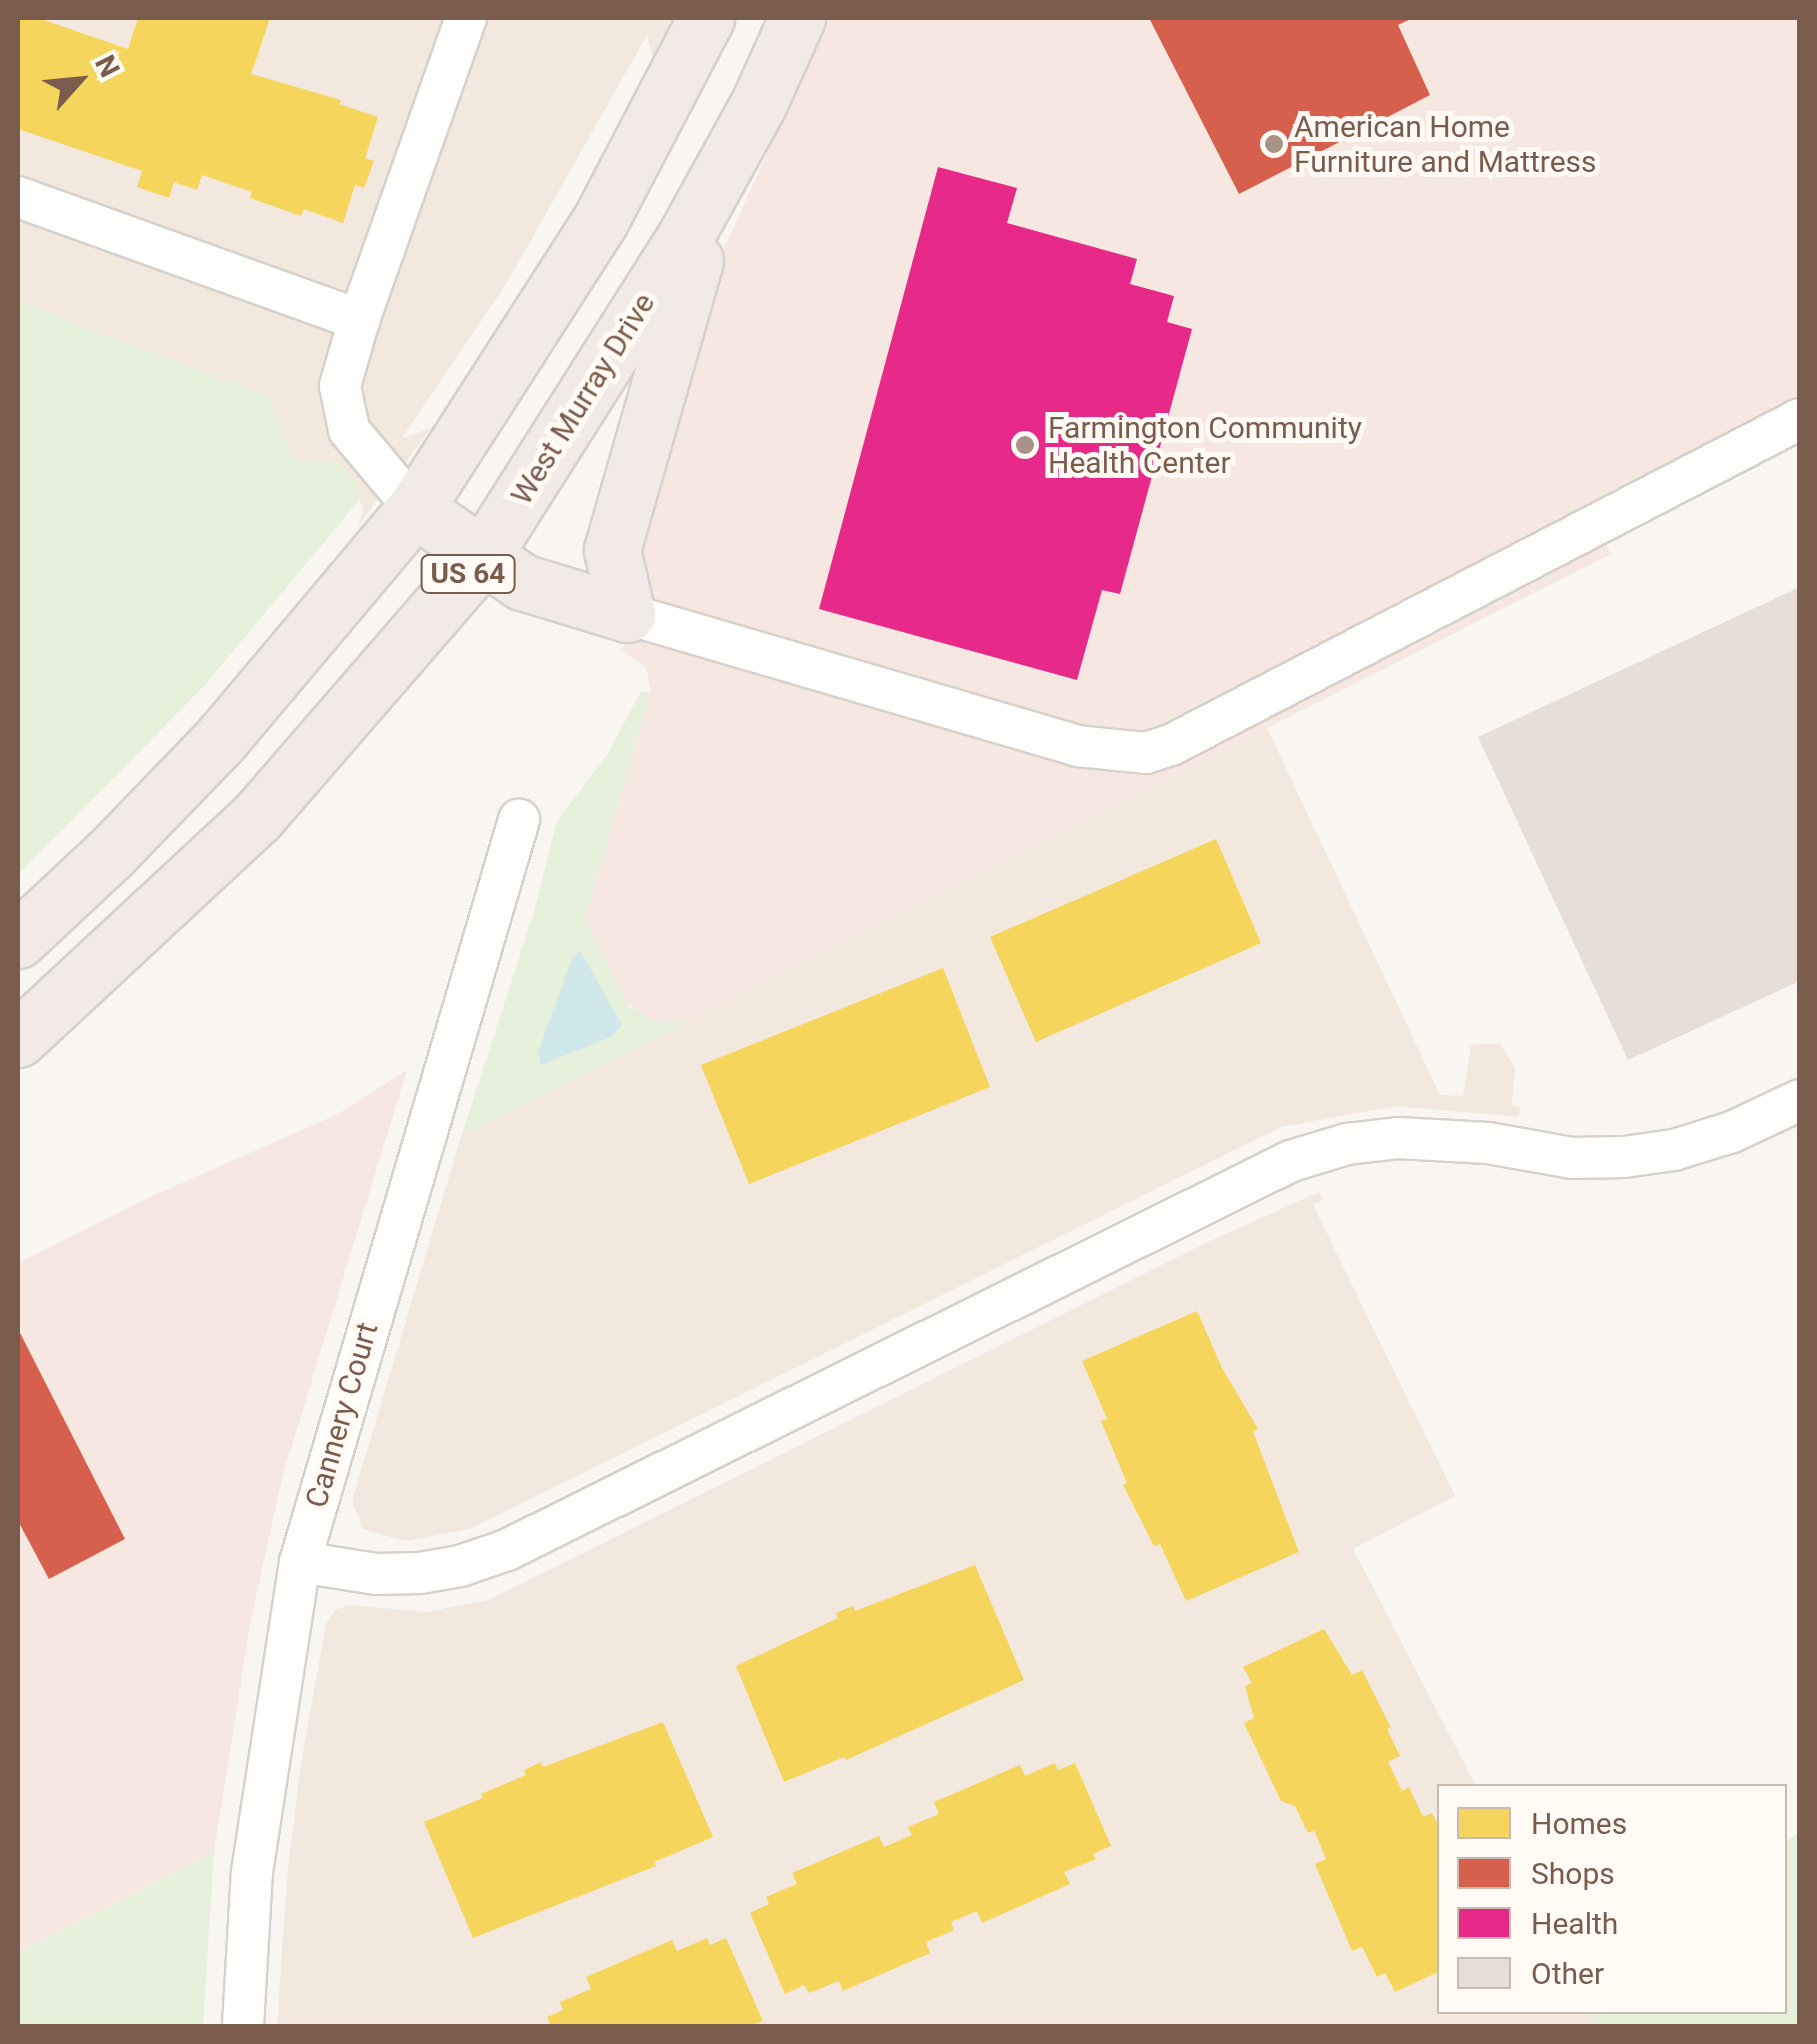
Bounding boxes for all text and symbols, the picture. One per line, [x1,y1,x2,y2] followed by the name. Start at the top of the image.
[30,30,130,130] north arrow
[88,50,126,82] text: N
[1294,109,1597,180] place label: American Home Furniture and Mattress
[1263,133,1285,155] marker: American Home Furniture and Mattress
[504,287,662,511] street label: West Murray Drive
[1048,410,1362,480] place label: Farmington Community Health Center
[1012,432,1038,458] marker: Farmington Community Health Center
[420,551,516,597] road number: US 64
[298,1318,386,1512] street label: Cannery Court
[1437,1784,1787,2014] legend
[1531,1806,1627,1841] text: Homes
[1531,1856,1615,1891] text: Shops
[1531,1906,1618,1941] text: Health
[1531,1956,1604,1991] text: Other

